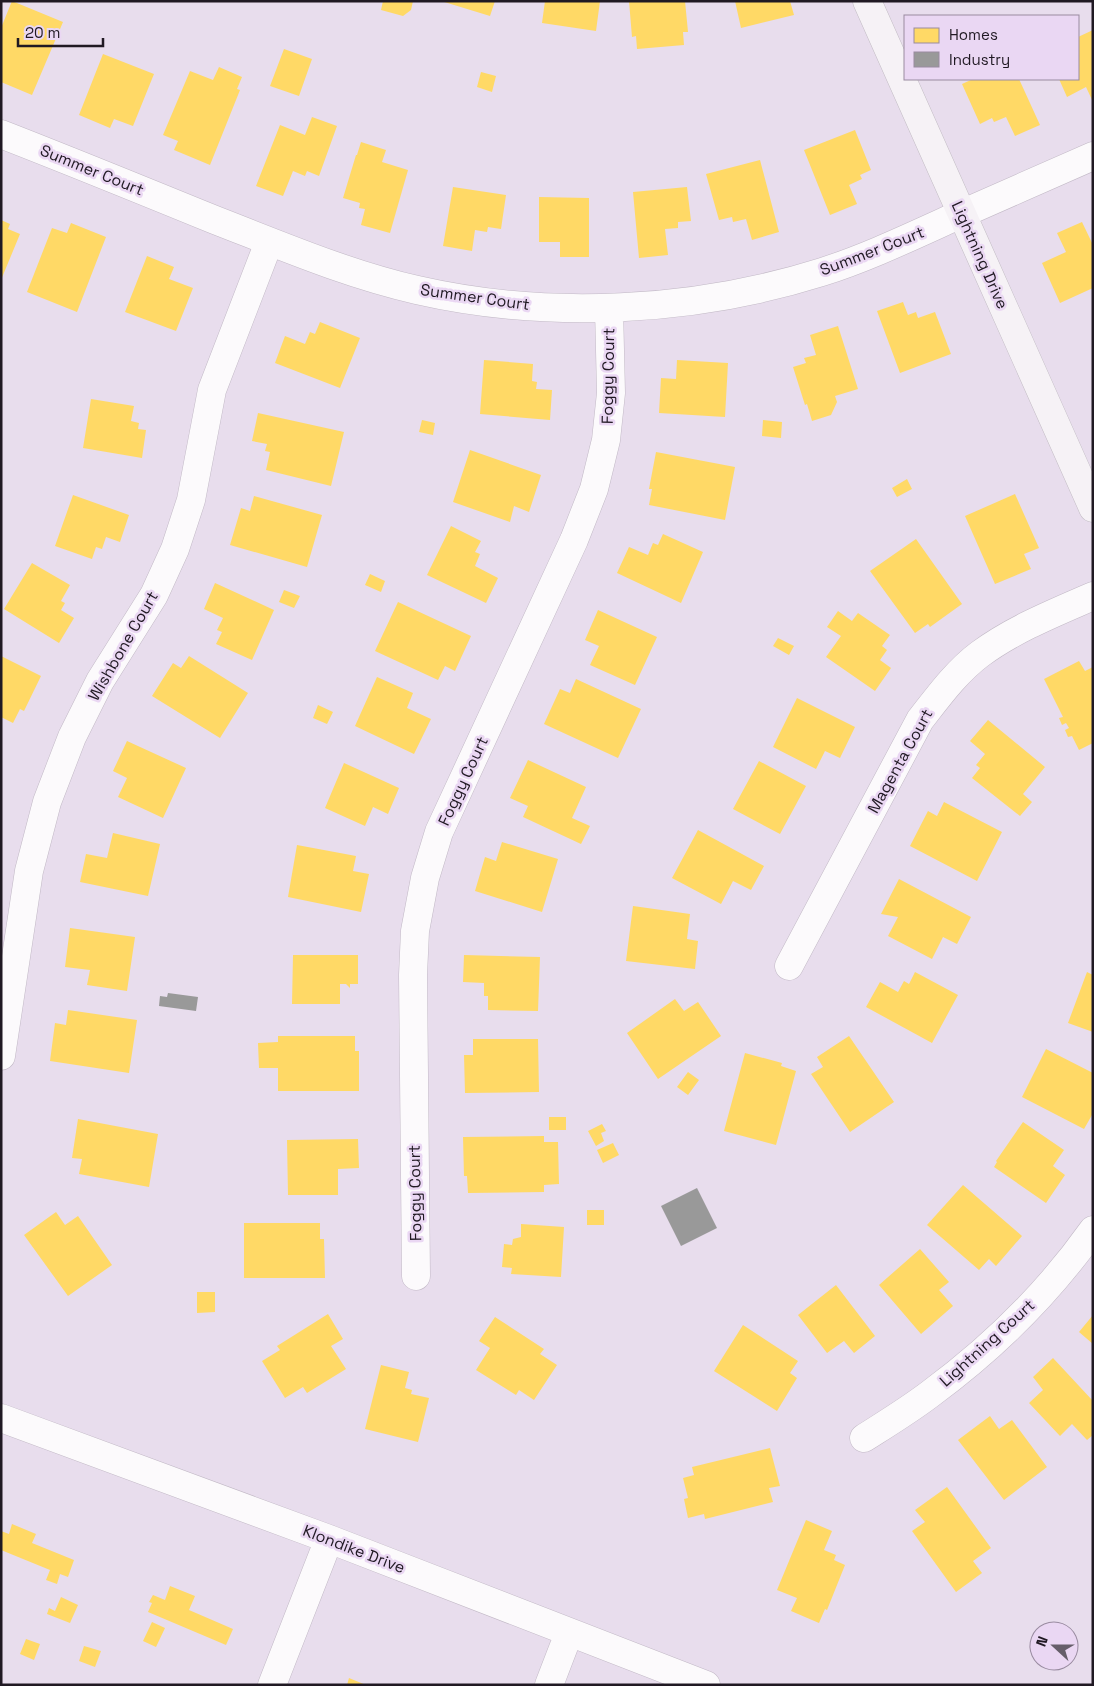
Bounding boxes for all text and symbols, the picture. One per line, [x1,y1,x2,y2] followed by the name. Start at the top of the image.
[18,15,102,47] scale bar
[904,15,1079,80] legend
[25,23,60,42] text: 20 m
[949,25,998,44] text: Homes
[949,50,1010,69] text: Industry
[37,140,147,200] street label: Summer Court
[947,198,1013,312] street label: Lightning Drive
[817,221,927,281] street label: Summer Court
[419,279,531,315] street label: Summer Court
[597,328,619,424] street label: Foggy Court
[83,587,163,705] street label: Wishbone Court
[863,705,937,817] street label: Magenta Court
[433,733,493,829] street label: Foggy Court
[404,1145,426,1241] street label: Foggy Court
[935,1295,1039,1391] street label: Lightning Court
[300,1520,408,1578] street label: Klondike Drive
[1029,1621,1079,1671] north arrow
[1032,1634,1052,1649] text: N

